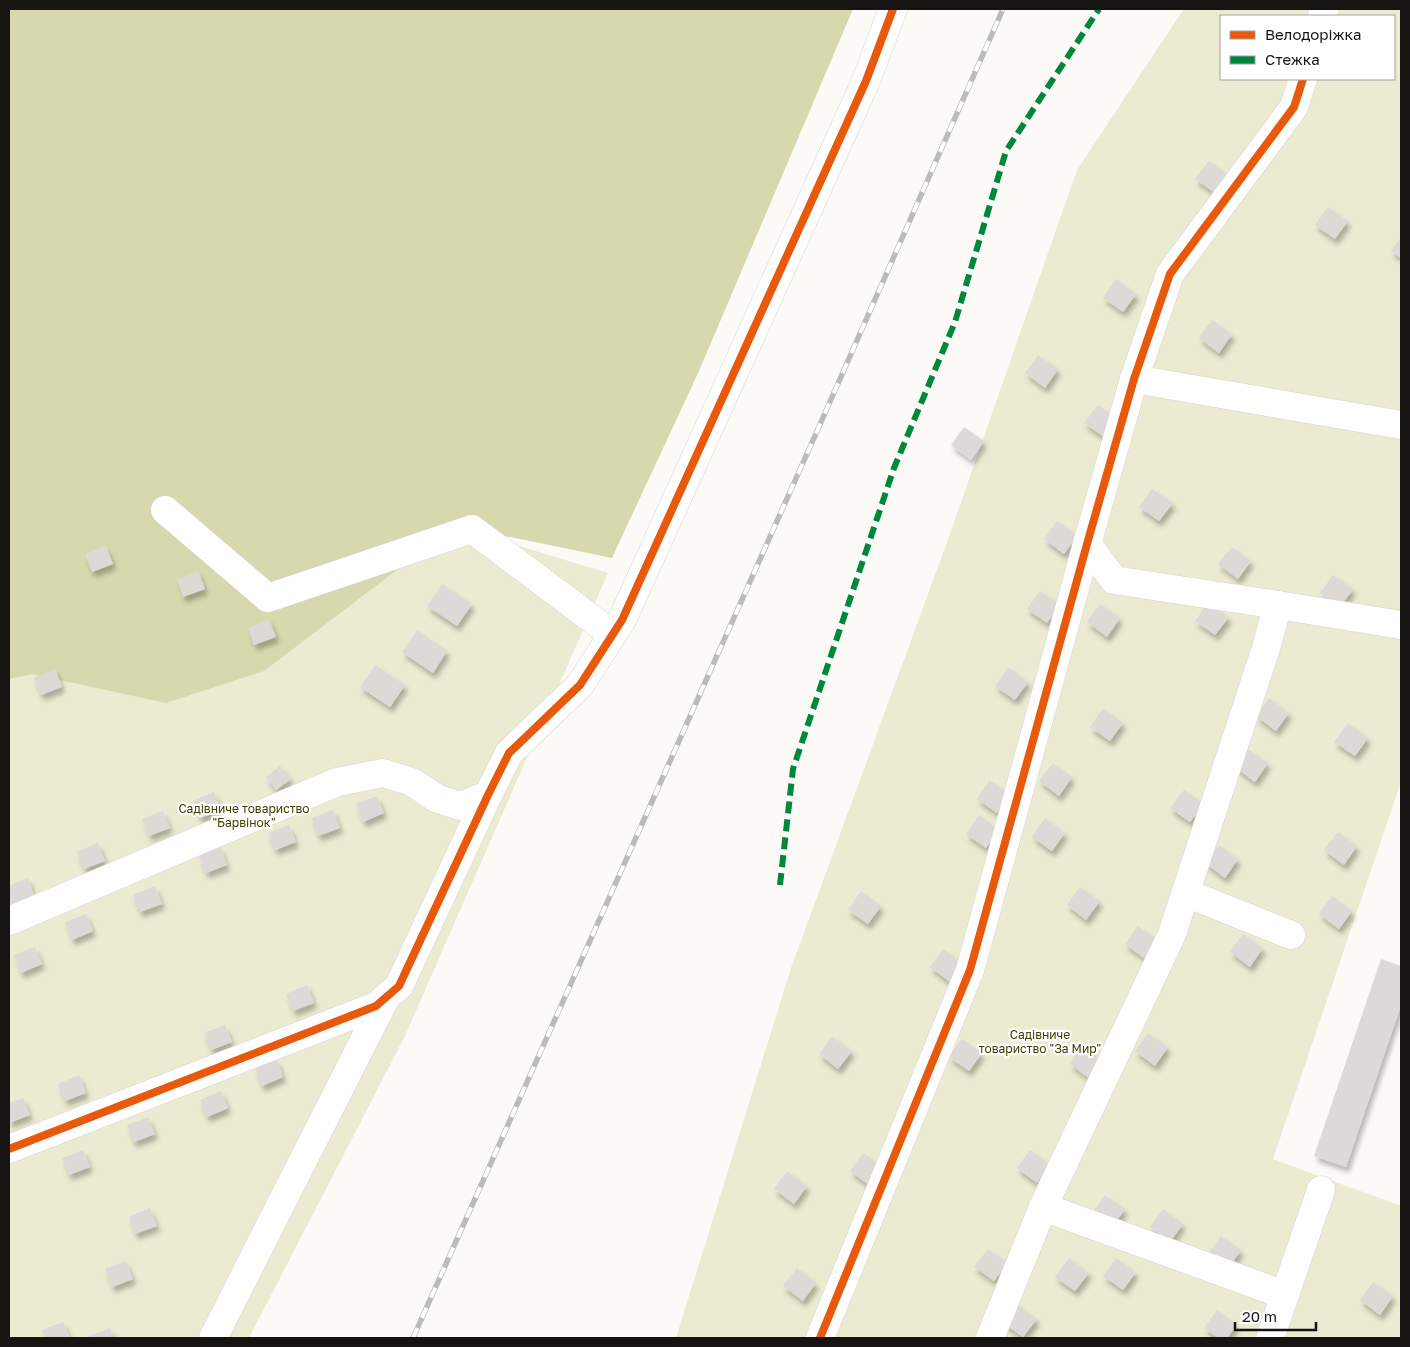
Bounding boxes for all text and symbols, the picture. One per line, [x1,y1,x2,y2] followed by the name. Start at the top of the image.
[1220,15,1395,80] legend
[1265,25,1362,43] text: Велодоріжка
[1265,50,1320,68] text: Стежка
[178,801,310,830] park label: Садівниче товариство "Барвінок"
[979,1027,1101,1056] park label: Садівниче товариство "За Мир"
[1235,1300,1316,1332] scale bar
[1242,1307,1277,1325] text: 20 m

